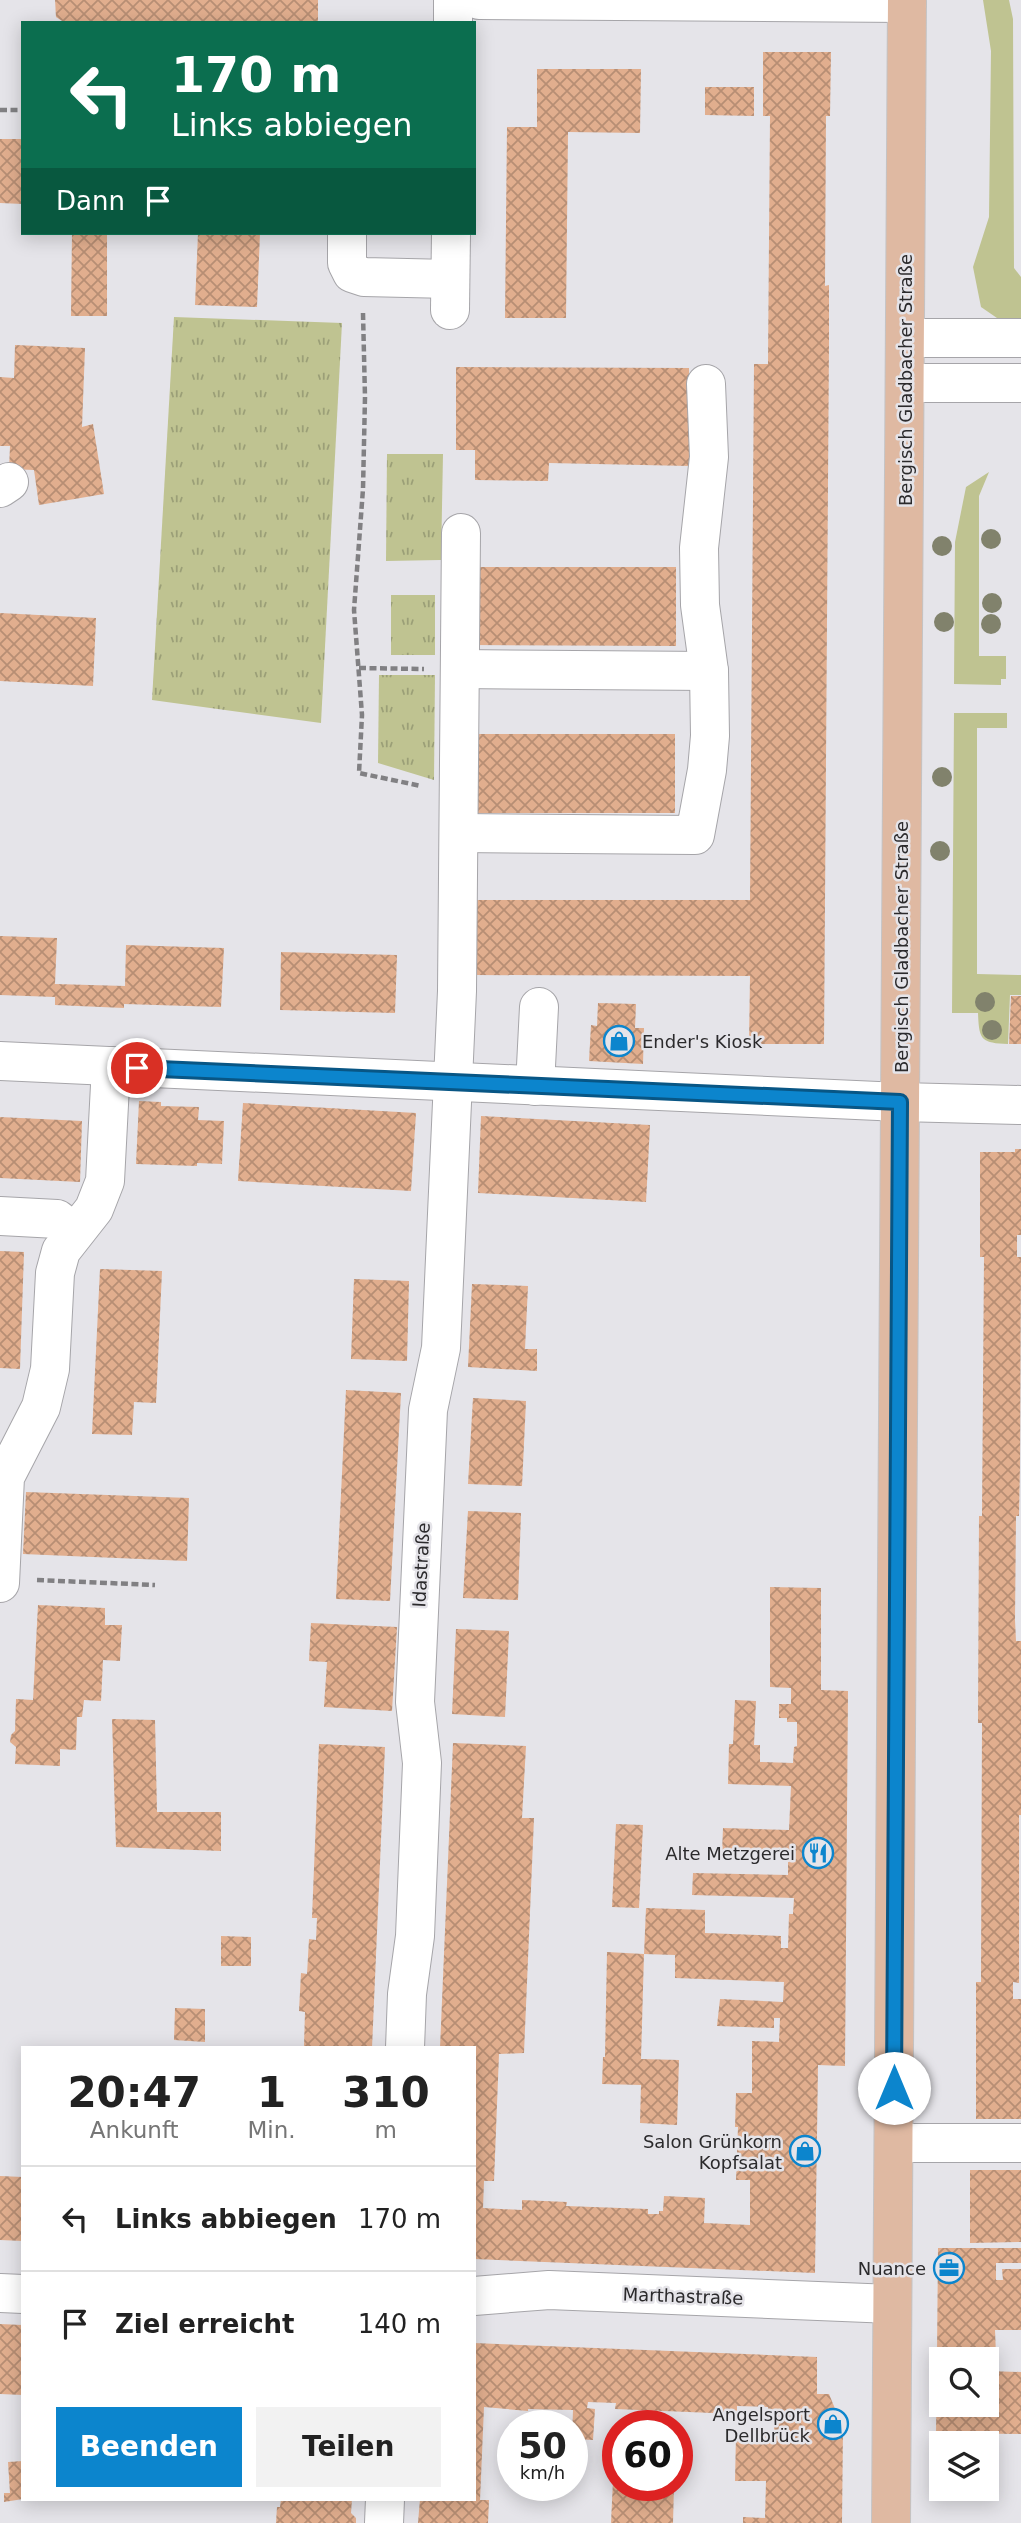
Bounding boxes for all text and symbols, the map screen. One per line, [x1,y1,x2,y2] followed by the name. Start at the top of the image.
[171,47,341,104] text: 170 m
[56,49,147,140] icon: left
[171,106,412,144] text: Links abbiegen
[139,182,177,220] icon: arrive
[56,186,125,216] text: Dann
[895,254,916,506] street label: Bergisch Gladbacher Straße
[891,821,912,1073] street label: Bergisch Gladbacher Straße
[602,1024,636,1058] shop icon: Ender's Kiosk
[642,1031,763,1052] place label: Ender's Kiosk
[107,1038,167,1098] pin
[118,1049,156,1087] icon: arrive
[408,1522,434,1608] street label: Idastraße
[801,1836,835,1870] restaurant icon: Alte Metzgerei
[665,1843,795,1864] place label: Alte Metzgerei
[857,2051,931,2125] position arrow
[67,2068,201,2117] text: 20:47
[257,2068,286,2117] text: 1
[342,2068,430,2117] text: 310
[90,2117,179,2143] text: Ankunft
[247,2117,296,2143] text: Min.
[375,2117,397,2143] text: m
[643,2131,782,2173] place label: Salon Grünkorn Kopfsalat
[788,2134,822,2168] shop icon: Salon Grünkorn Kopfsalat
[56,2200,94,2238] icon: left
[115,2204,337,2234] text: Links abbiegen
[358,2204,441,2234] text: 170 m
[932,2251,966,2285] office icon: Nuance
[858,2258,926,2279] place label: Nuance
[622,2283,744,2309] street label: Marthastraße
[56,2305,94,2343] icon: arrive
[115,2309,295,2339] text: Ziel erreicht
[358,2309,441,2339] text: 140 m
[929,2347,999,2501] map controls
[929,2347,999,2417] button: search
[713,2404,811,2446] place label: Angelsport Dellbrück
[56,2407,242,2487] button: Beenden
[256,2407,441,2487] button: Teilen
[816,2407,850,2441] shop icon: Angelsport Dellbrück
[602,2410,693,2501] speed limit sign: 60
[518,2426,567,2466] text: 50
[929,2431,999,2501] button: layers
[520,2462,565,2483] text: km/h

